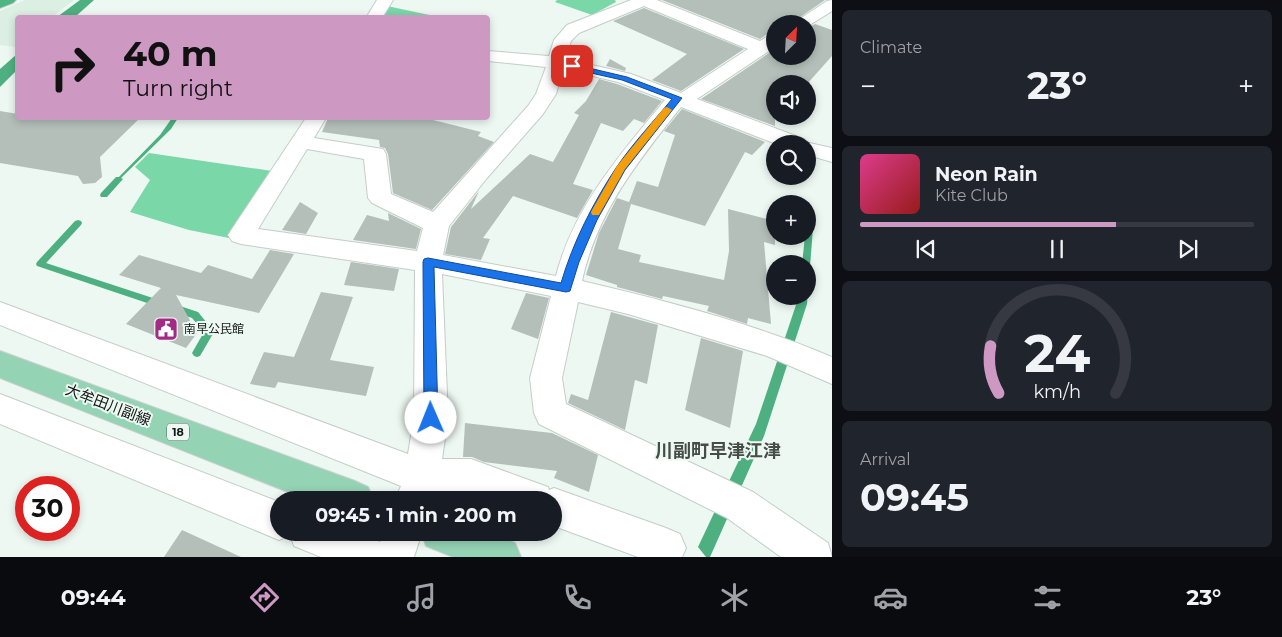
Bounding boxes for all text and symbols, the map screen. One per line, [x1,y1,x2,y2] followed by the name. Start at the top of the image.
[766,15,816,65] north arrow
[766,15,816,305] map controls
[123,32,218,75] text: 40 m
[40,35,105,100] icon: right
[860,38,922,57] text: Climate
[551,45,593,87] pin
[558,52,586,80] icon: arrive
[1027,62,1087,109] text: 23°
[860,69,876,103] text: −
[1238,69,1254,103] text: +
[123,75,233,102] text: Turn right
[766,75,816,125] button: sound
[766,135,816,185] button: search
[935,163,1038,186] text: Neon Rain
[935,186,1008,205] text: Kite Club
[766,195,816,245] button: +
[912,235,940,263] icon: previous
[1043,235,1071,263] icon: pause
[1174,235,1202,263] icon: next
[766,255,816,305] button: −
[153,316,179,342] public building icon: 南早公民館
[184,321,244,336] place label: 南早公民館
[1024,322,1090,385] text: 24
[63,380,154,430] street label: 大牟田川副線
[1033,381,1081,402] text: km/h
[404,391,456,443] position arrow
[167,424,189,441] road number: 18
[655,440,781,462] district label: 川副町早津江津
[860,450,910,469] text: Arrival
[860,474,969,521] text: 09:45
[15,476,80,541] speed limit sign: 30
[315,504,517,527] text: 09:45 · 1 min · 200 m
[247,580,282,615] icon: directions
[404,580,439,615] icon: music
[560,580,595,615] icon: phone
[717,580,752,615] icon: climate
[873,580,908,615] icon: car
[1030,580,1065,615] icon: filters
[61,584,126,611] text: 09:44
[1186,584,1221,611] text: 23°

